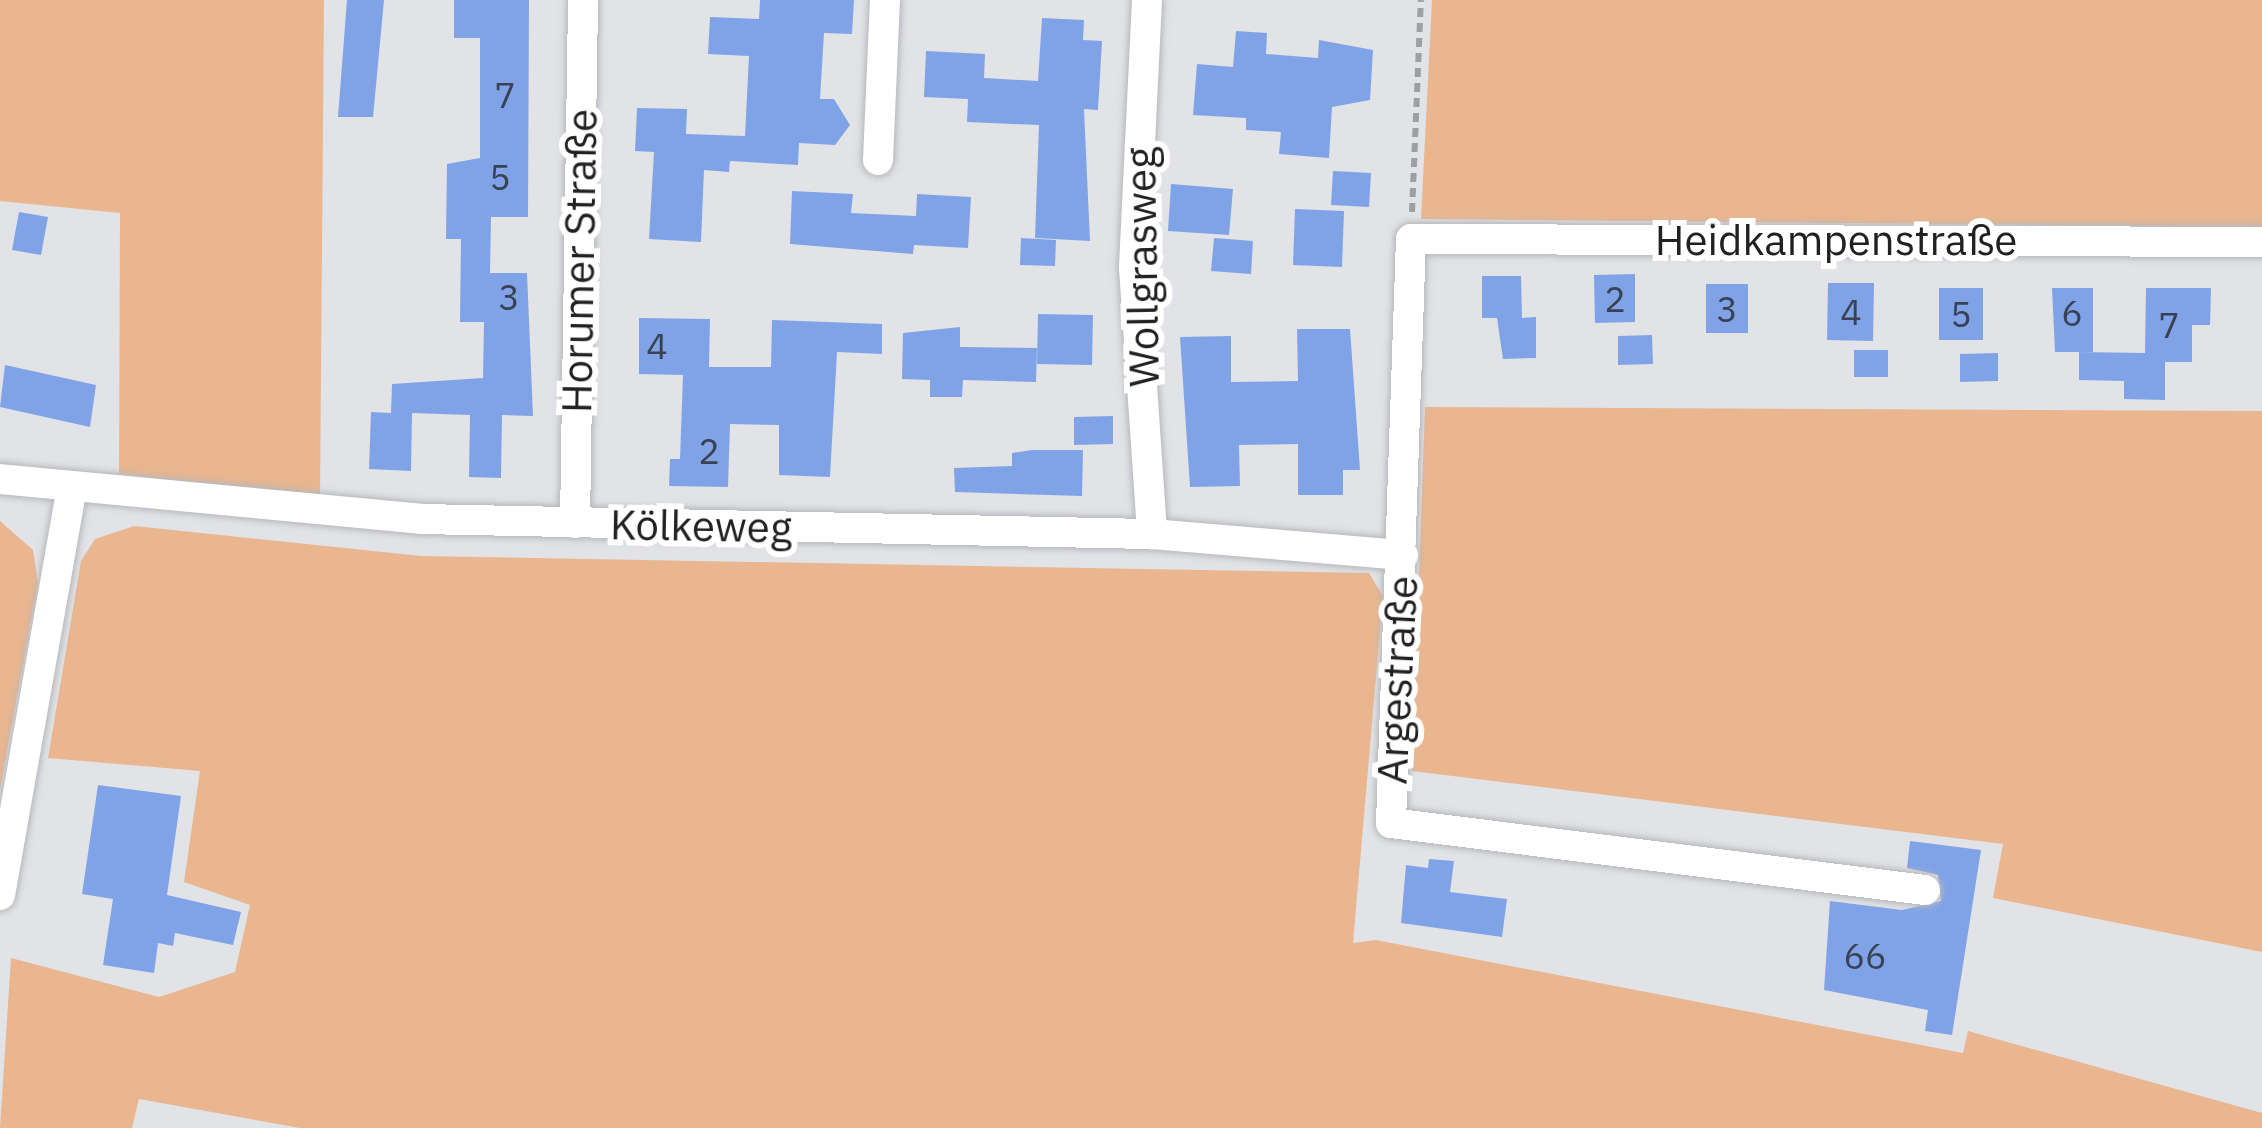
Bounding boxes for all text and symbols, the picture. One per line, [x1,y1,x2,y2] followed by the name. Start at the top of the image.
[494,73,516,117] house number: 7
[551,108,607,414] street label: Horumer Straße
[1115,147,1169,387] street label: Wollgrasweg
[489,155,511,199] house number: 5
[1655,215,2017,265] street label: Heidkampenstraße
[498,275,520,319] house number: 3
[1604,277,1626,321] house number: 2
[1716,287,1738,331] house number: 3
[1840,290,1862,334] house number: 4
[2061,291,2083,335] house number: 6
[1950,292,1972,336] house number: 5
[2158,303,2180,347] house number: 7
[646,324,668,368] house number: 4
[698,429,720,473] house number: 2
[610,499,792,553] street label: Kölkeweg
[1366,574,1428,786] street label: Argestraße
[1843,934,1887,978] house number: 66

